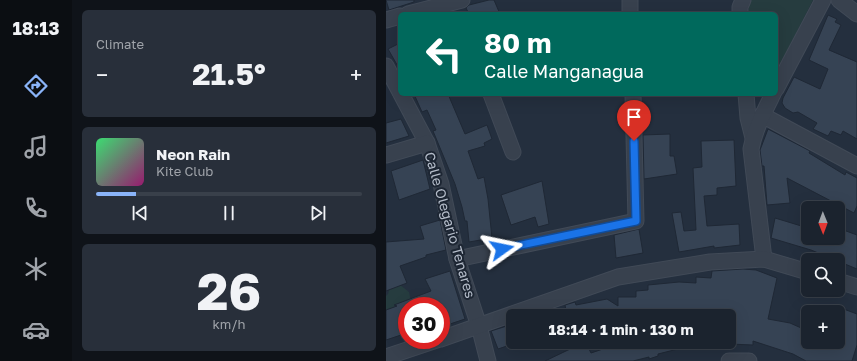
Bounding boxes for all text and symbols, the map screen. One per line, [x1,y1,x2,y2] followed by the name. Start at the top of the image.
[13,17,59,39] text: 18:13
[484,26,552,59] text: 80 m
[418,28,470,80] icon: left
[96,36,144,52] text: Climate
[192,56,266,92] text: 21.5°
[484,60,644,82] text: Calle Manganagua
[96,61,108,88] text: −
[350,61,362,88] text: +
[22,72,50,100] icon: directions
[617,100,651,141] pin
[623,106,645,128] icon: arrive
[22,133,50,161] icon: music
[156,145,230,163] text: Neon Rain
[421,150,479,300] street label: Calle Olegario Tenares
[156,163,213,179] text: Kite Club
[22,194,50,222] icon: phone
[801,201,845,245] north arrow
[801,201,845,349] map controls
[129,202,151,224] icon: previous
[218,202,240,224] icon: pause
[307,202,329,224] icon: next
[481,228,523,270] position arrow
[801,253,845,297] button: search
[22,255,50,283] icon: climate
[197,259,261,321] text: 26
[398,297,450,349] speed limit sign: 30
[801,305,845,349] button: +
[22,316,50,344] icon: car
[212,316,246,332] text: km/h
[548,320,694,338] text: 18:14 · 1 min · 130 m

